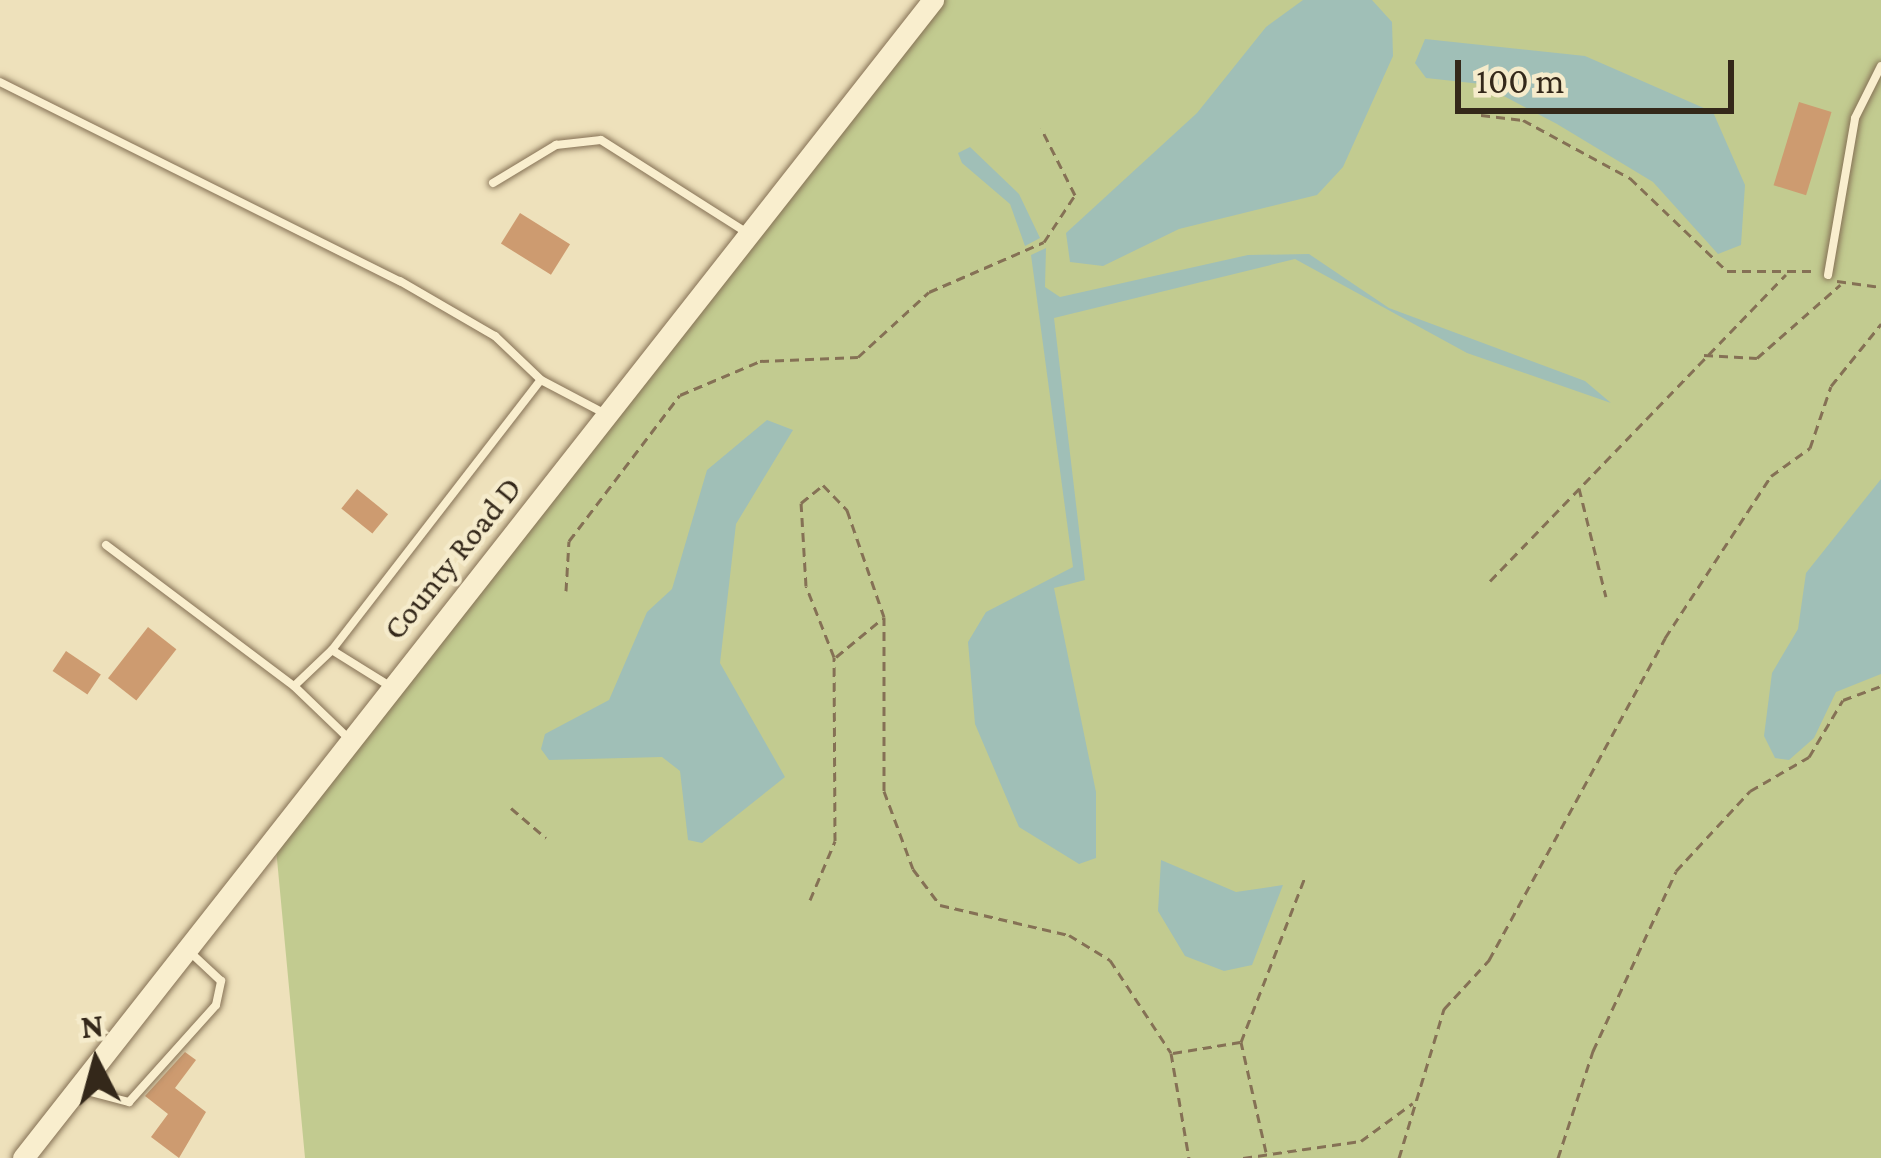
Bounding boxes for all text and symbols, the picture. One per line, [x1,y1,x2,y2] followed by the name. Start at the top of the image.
[1461,36,1740,110] scale bar
[1476,61,1564,101] text: 100 m
[374,469,530,647] street label: County Road D
[36,1002,156,1122] north arrow
[79,1006,105,1045] text: N

